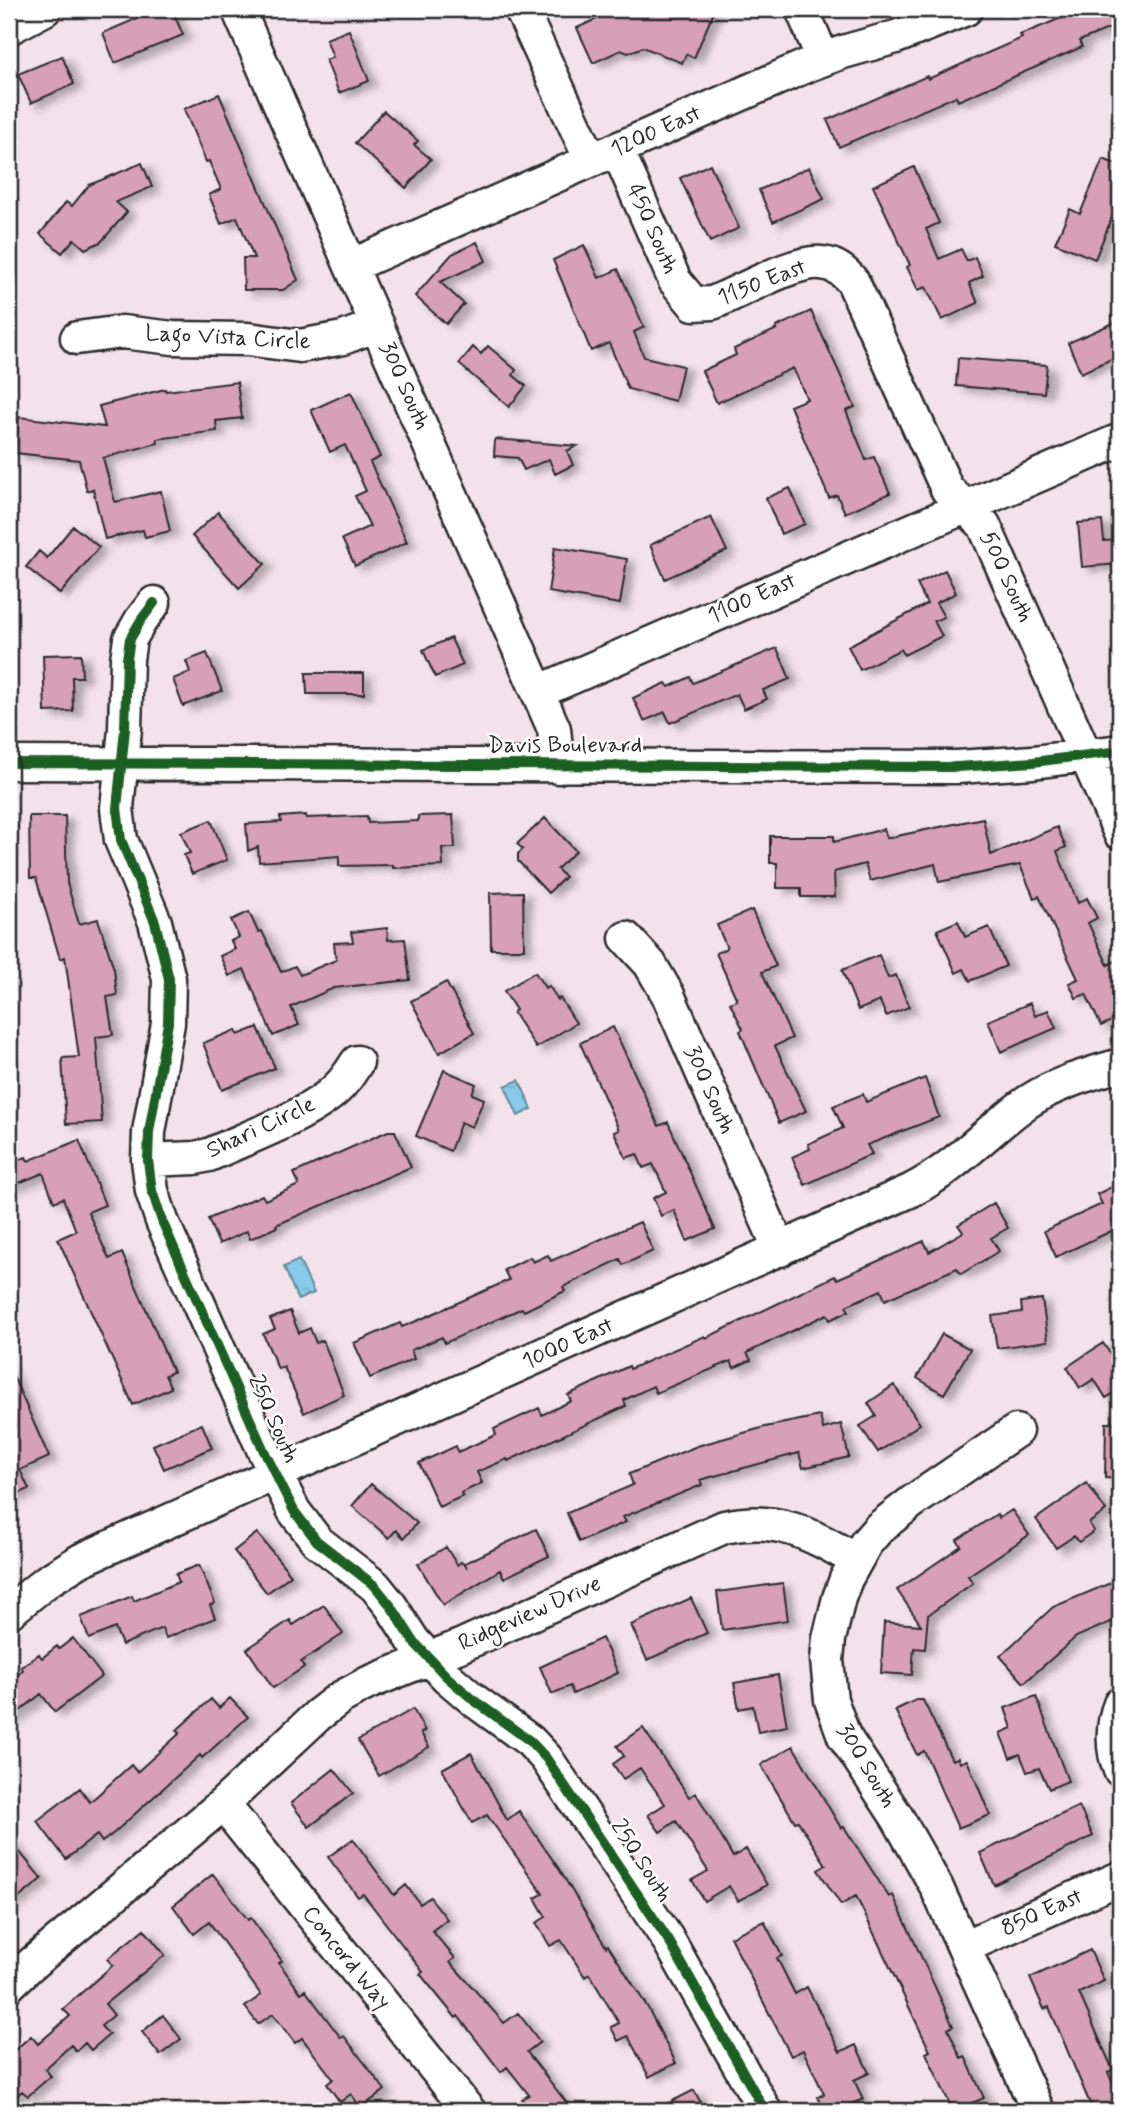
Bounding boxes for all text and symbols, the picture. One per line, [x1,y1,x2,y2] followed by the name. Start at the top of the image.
[606,99,706,165] street label: 1200 East
[619,179,685,279] street label: 450 South
[713,252,811,314] street label: 1150 East
[144,319,312,359] street label: Lago Vista Circle
[371,337,437,435] street label: 300 South
[972,527,1040,627] street label: 500 South
[703,566,801,632] street label: 1100 East
[488,731,642,761] street label: Davis Boulevard
[676,1041,742,1139] street label: 300 South
[202,1090,320,1166] street label: Shari Circle
[518,1311,618,1377] street label: 1000 East
[240,1370,306,1468] street label: 250 South
[454,1569,607,1661] street label: Ridgeview Drive
[829,1718,903,1814] street label: 300 South
[603,1814,679,1908] street label: 250 South
[997,1882,1087,1944] street label: 850 East
[295,1900,397,2016] street label: Concord Way

